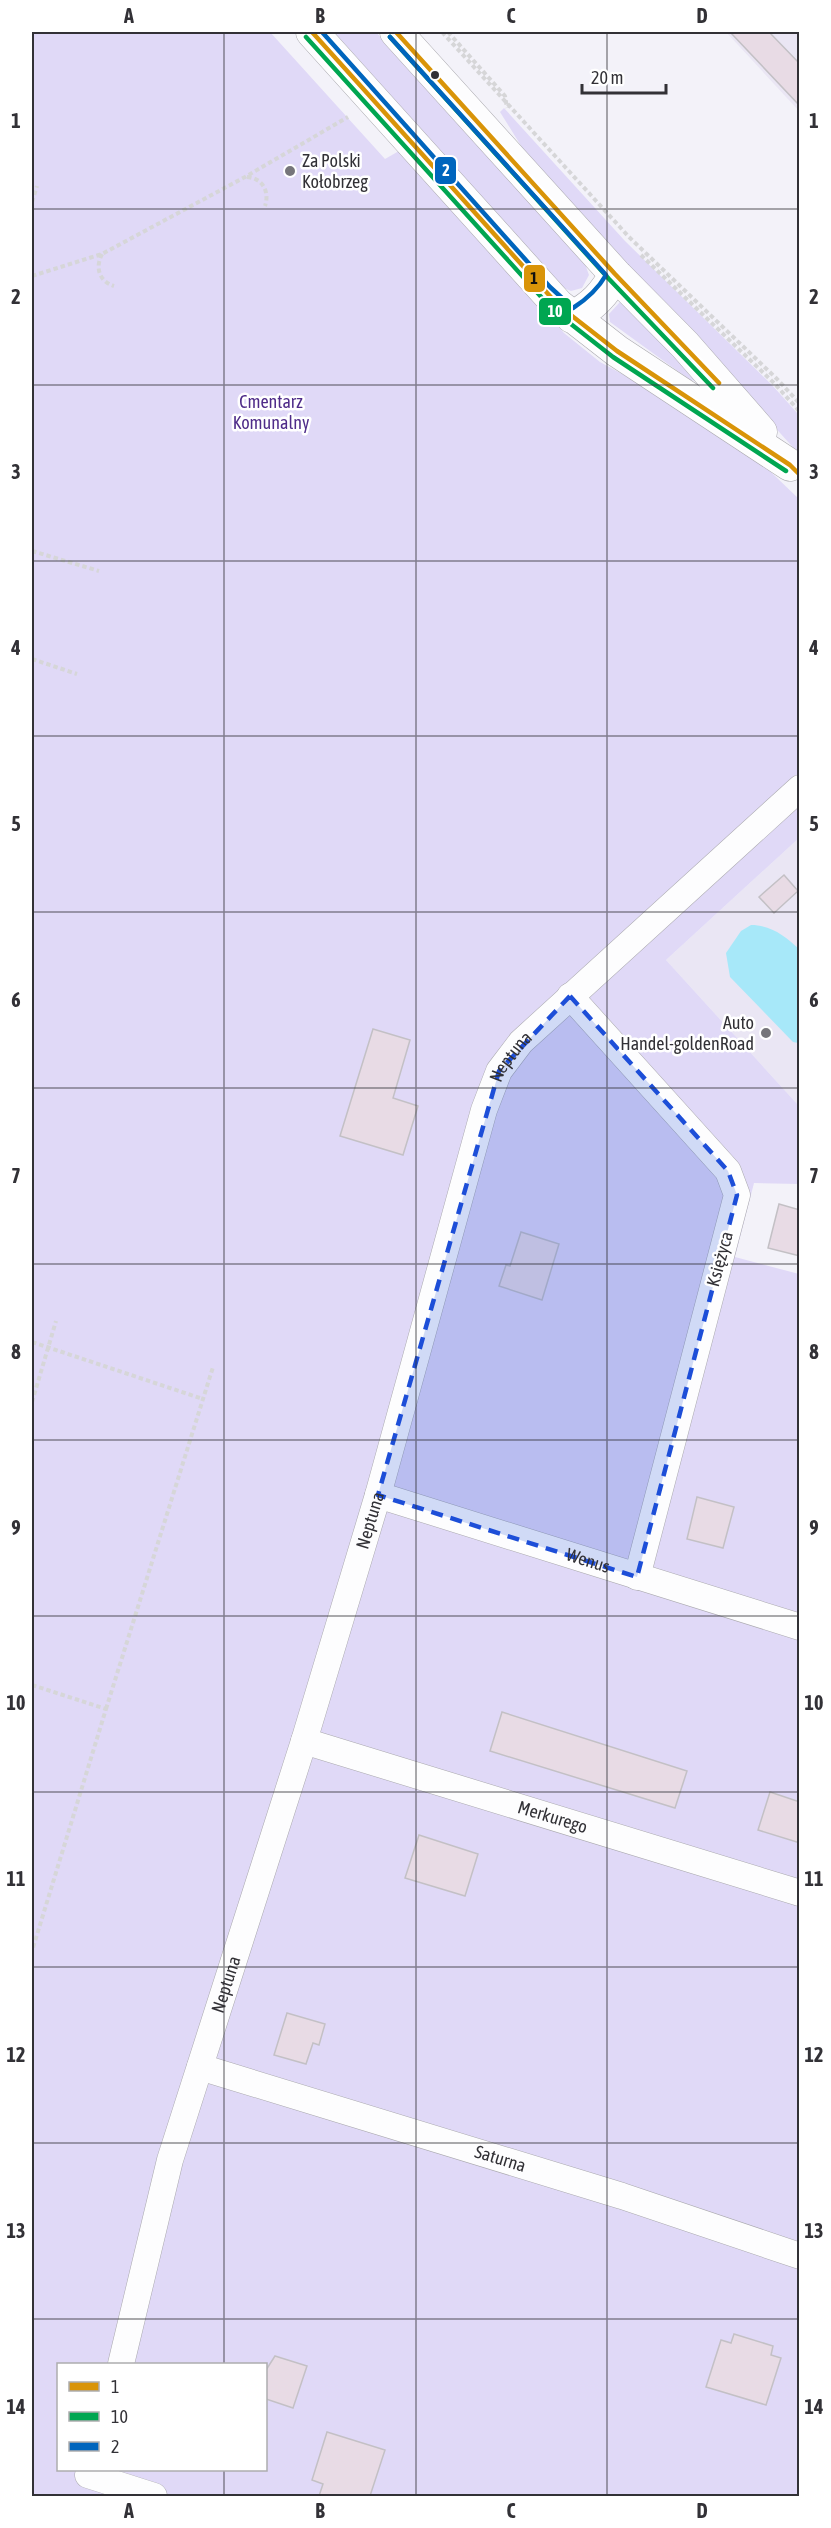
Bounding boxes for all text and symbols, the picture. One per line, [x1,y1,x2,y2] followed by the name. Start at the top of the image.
[123,4,134,27] text: A
[315,4,325,27] text: B
[507,4,516,27] text: C
[696,4,708,27] text: D
[582,57,666,95] scale bar
[591,67,623,88] text: 20 m
[429,69,441,81] unlabelled marker
[11,109,21,132] text: 1
[809,109,819,132] text: 1
[302,150,368,192] place label: Za Polski Kołobrzeg
[434,156,457,185] line badge: 2
[442,161,450,179] text: 2
[283,164,297,178] marker: Za Polski Kołobrzeg
[523,264,546,293] line badge: 1
[530,269,538,287] text: 1
[11,285,21,308] text: 2
[809,285,819,308] text: 2
[538,297,572,326] line badge: 10
[547,302,563,320] text: 10
[233,391,309,433] park label: Cmentarz Komunalny
[11,460,21,483] text: 3
[809,460,819,483] text: 3
[10,636,21,659] text: 4
[808,636,819,659] text: 4
[11,812,21,835] text: 5
[809,812,819,835] text: 5
[11,988,21,1011] text: 6
[809,988,819,1011] text: 6
[620,1012,754,1054] place label: Auto Handel-goldenRoad
[485,1026,536,1085] street label: Neptuna
[759,1026,773,1040] marker: Auto Handel-goldenRoad
[11,1164,21,1187] text: 7
[809,1164,819,1187] text: 7
[702,1229,737,1289] street label: Księżyca
[11,1340,21,1363] text: 8
[809,1340,819,1363] text: 8
[351,1489,388,1551] street label: Neptuna
[11,1516,21,1539] text: 9
[809,1516,819,1539] text: 9
[564,1544,612,1577] street label: Wenus
[7,1691,25,1714] text: 10
[805,1691,823,1714] text: 10
[515,1796,590,1837] street label: Merkurego
[7,1867,25,1890] text: 11
[805,1867,823,1890] text: 11
[207,1953,245,2015] street label: Neptuna
[7,2043,25,2066] text: 12
[805,2043,823,2066] text: 12
[472,2141,528,2176] street label: Saturna
[7,2219,25,2242] text: 13
[805,2219,823,2242] text: 13
[57,2363,267,2471] legend
[111,2376,119,2397] text: 1
[7,2395,25,2418] text: 14
[805,2395,823,2418] text: 14
[111,2406,128,2427] text: 10
[111,2436,119,2457] text: 2
[123,2499,134,2522] text: A
[315,2499,325,2522] text: B
[507,2499,516,2522] text: C
[696,2499,708,2522] text: D

